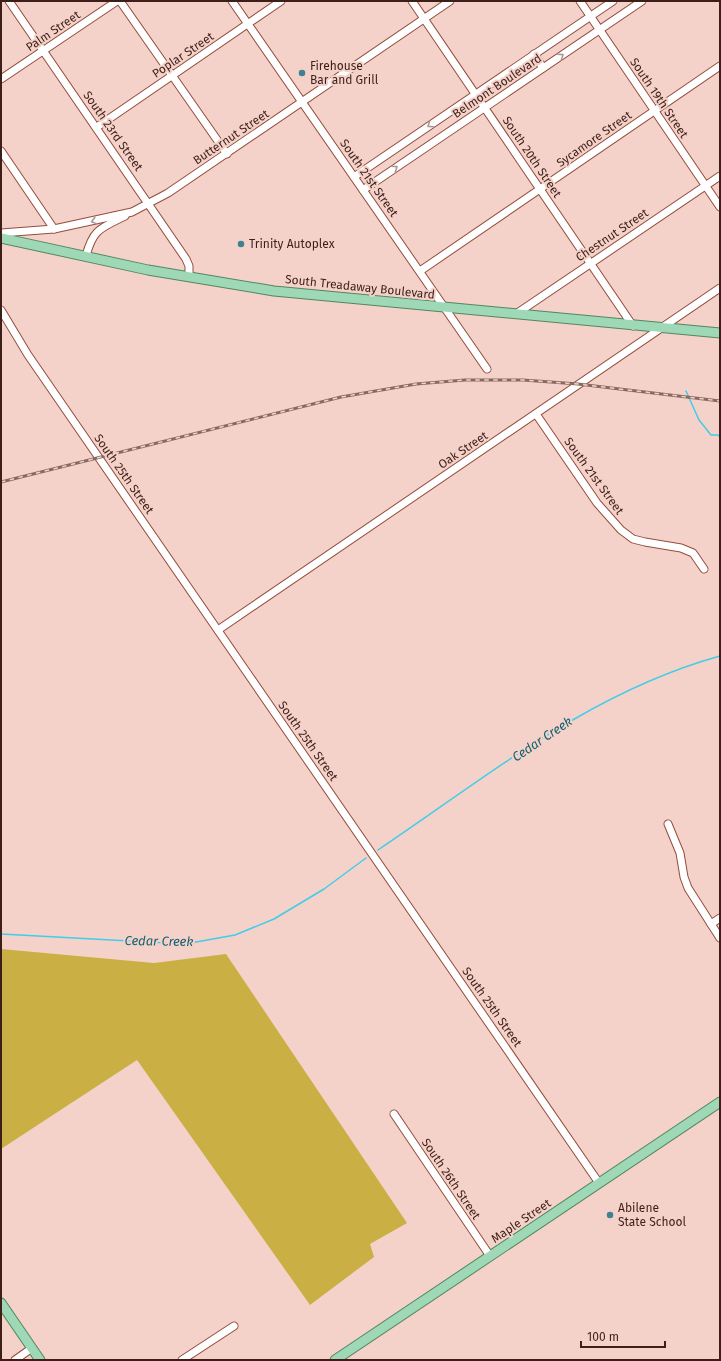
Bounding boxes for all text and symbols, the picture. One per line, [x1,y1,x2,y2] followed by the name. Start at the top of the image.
[23,7,83,54] street label: Palm Street
[150,29,217,81] street label: Poplar Street
[450,51,544,121] street label: Belmont Boulevard
[557,53,564,61] one-way arrow
[627,55,691,141] street label: South 19th Street
[310,59,379,87] place label: Firehouse Bar and Grill
[297,68,307,78] marker: Firehouse Bar and Grill
[80,88,146,174] street label: South 23rd Street
[191,106,272,167] street label: Butternut Street
[554,108,635,170] street label: Sycamore Street
[500,114,565,201] street label: South 20th Street
[427,120,434,128] one-way arrow
[337,136,401,220] street label: South 21st Street
[391,166,398,173] one-way arrow
[573,205,651,264] street label: Chestnut Street
[91,216,98,225] one-way arrow
[249,237,335,251] place label: Trinity Autoplex
[236,239,246,249] marker: Trinity Autoplex
[284,272,436,302] street label: South Treadaway Boulevard
[436,428,491,472] street label: Oak Street
[91,431,157,517] street label: South 25th Street
[561,435,627,518] street label: South 21st Street
[275,698,341,784] street label: South 25th Street
[509,713,575,765] water label: Cedar Creek
[124,933,194,949] water label: Cedar Creek
[459,964,525,1050] street label: South 25th Street
[419,1136,484,1223] street label: South 26th Street
[489,1196,554,1246] street label: Maple Street
[618,1201,687,1229] place label: Abilene State School
[605,1210,615,1220] marker: Abilene State School
[581,1323,665,1349] scale bar
[587,1330,619,1344] text: 100 m

